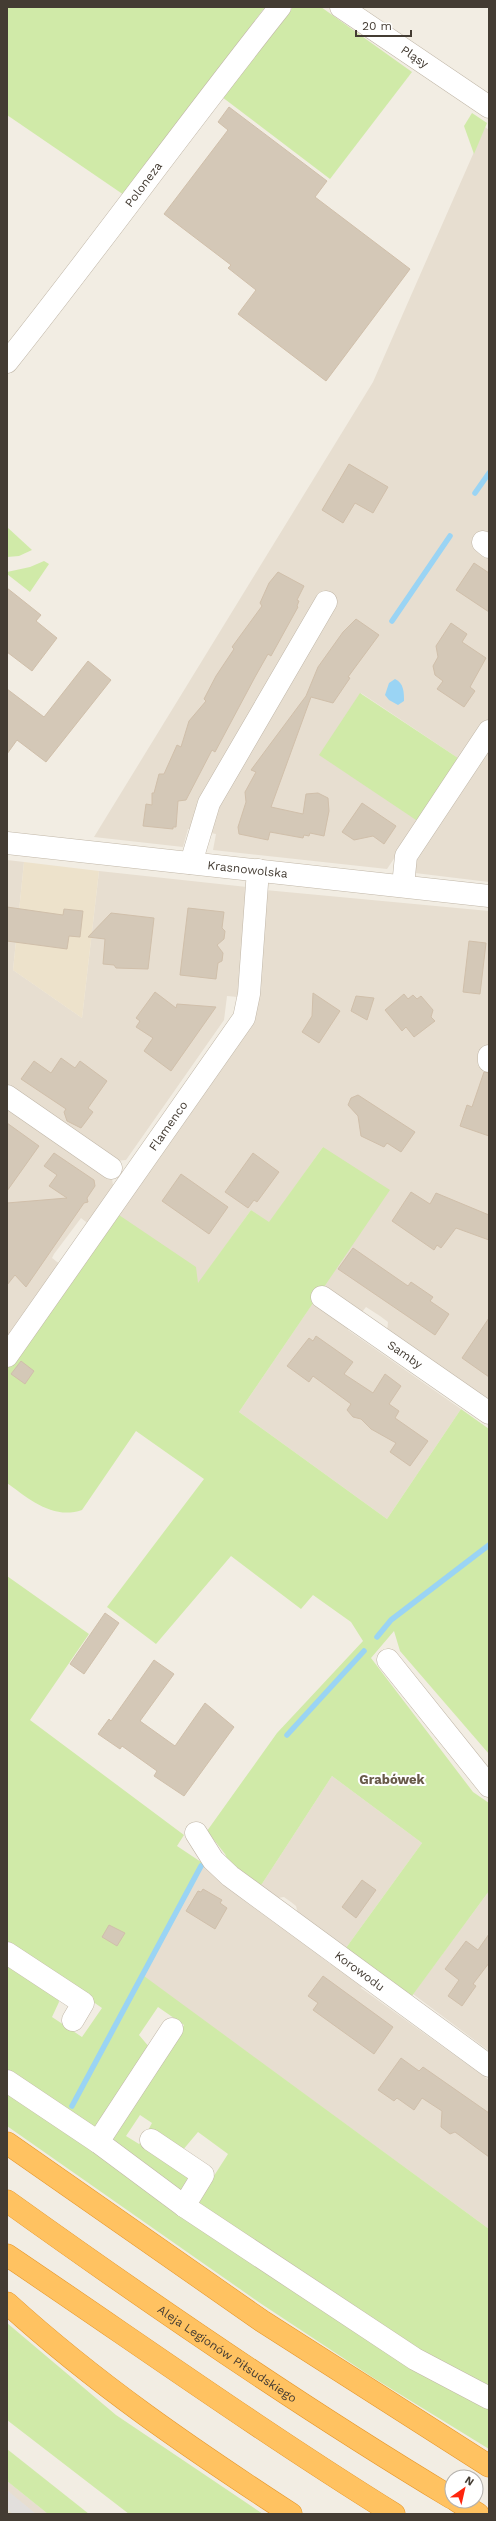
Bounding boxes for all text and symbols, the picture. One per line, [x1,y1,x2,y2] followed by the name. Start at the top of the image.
[356,12,411,38] scale bar
[362,19,392,33] text: 20 m
[398,43,432,71] street label: Pląsy
[122,159,165,210] street label: Poloneza
[207,858,289,881] street label: Krasnowolska
[146,1098,191,1154] street label: Flamenco
[385,1338,426,1372] street label: Samby
[359,1772,426,1787] district label: Grabówek
[332,1948,387,1994] street label: Korowodu
[155,2302,299,2406] street label: Aleja Legionów Piłsudskiego
[444,2469,484,2509] north arrow
[462,2473,476,2489] text: N

